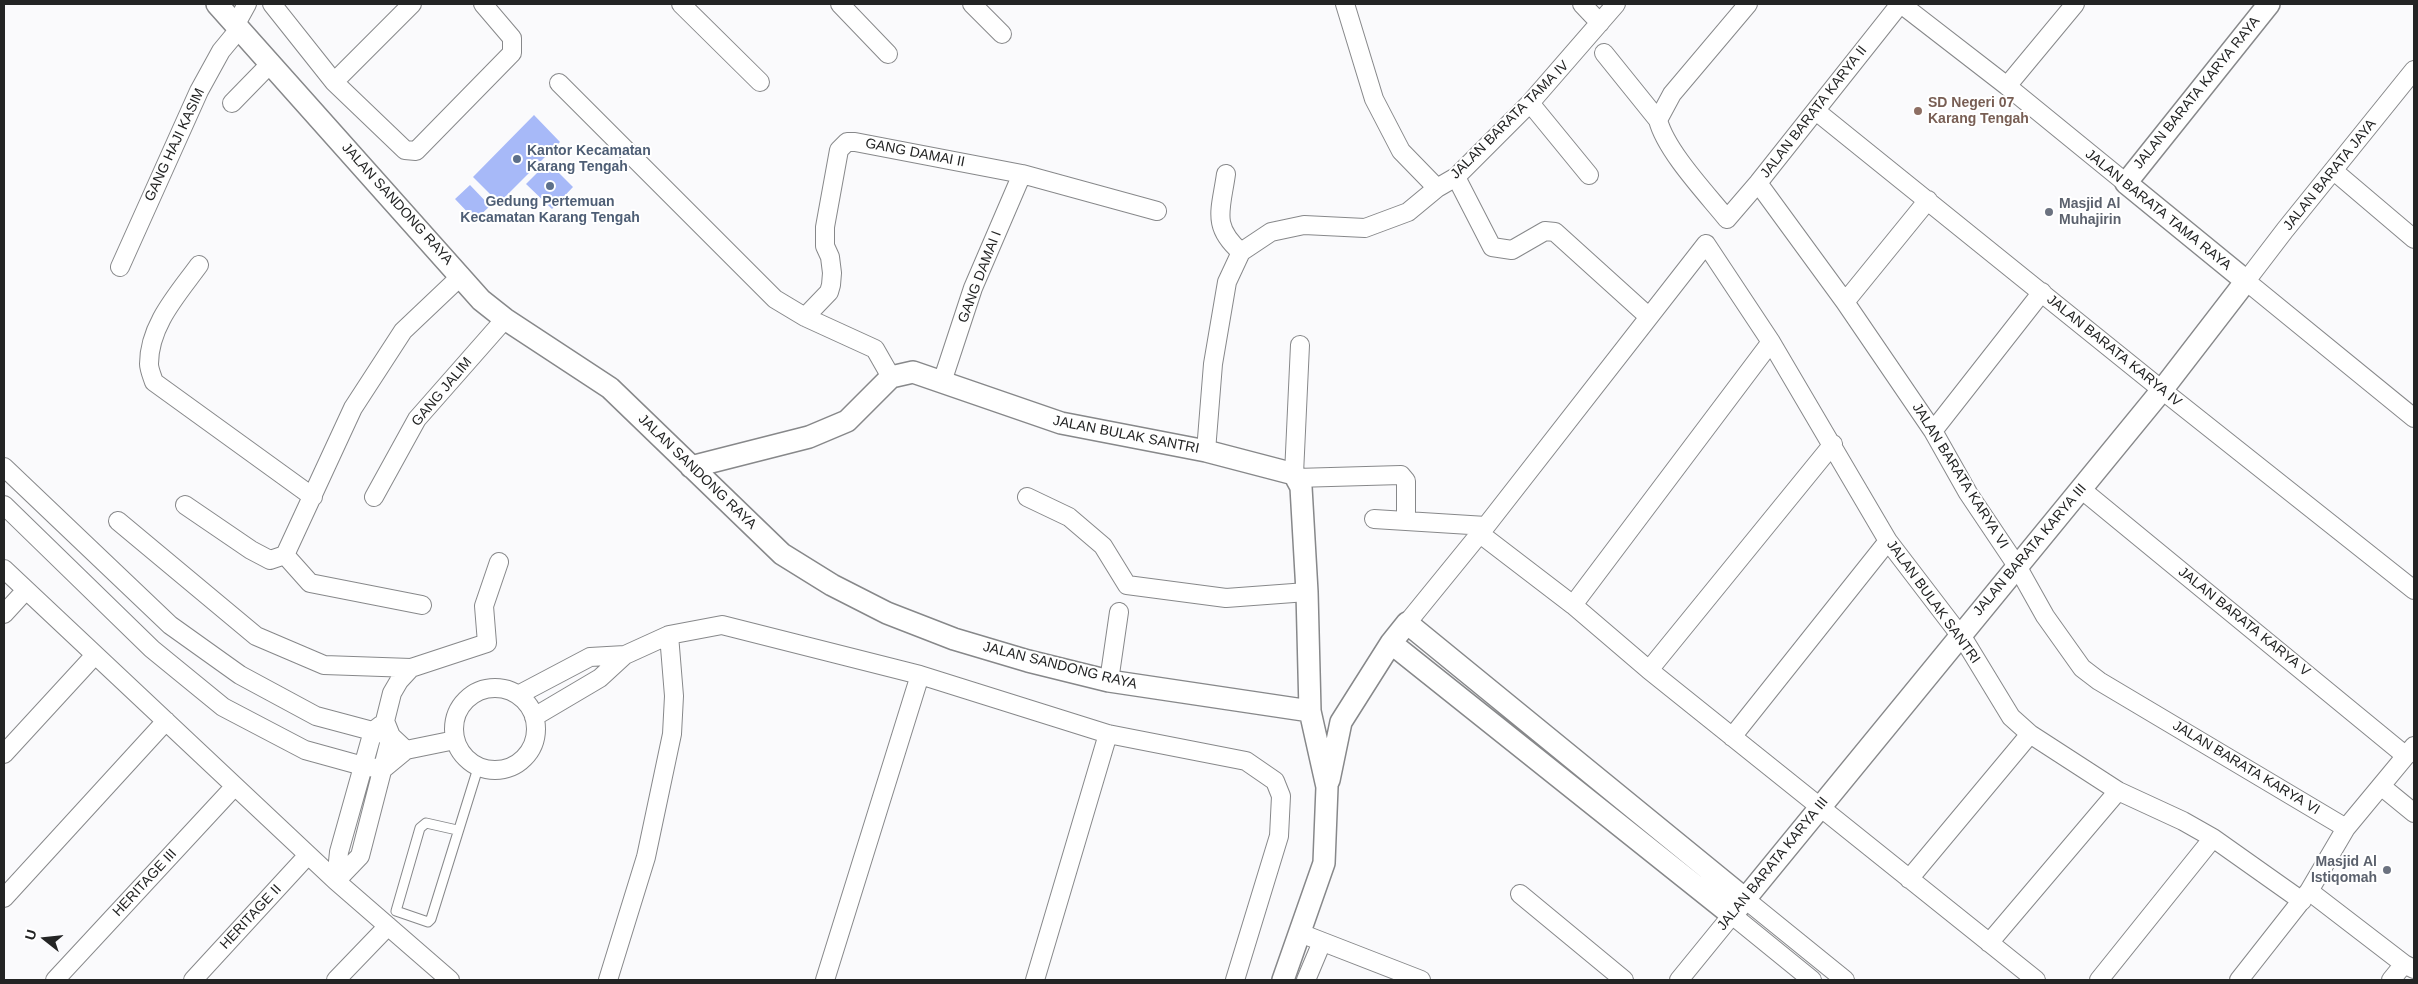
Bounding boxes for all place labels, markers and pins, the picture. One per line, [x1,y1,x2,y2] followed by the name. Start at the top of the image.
[1928,95,2029,128] place label: SD Negeri 07 Karang Tengah
[1912,105,1924,117] marker: SD Negeri 07 Karang Tengah
[527,143,651,176] place label: Kantor Kecamatan Karang Tengah
[511,153,523,165] marker: Kantor Kecamatan Karang Tengah
[544,180,556,192] marker: Gedung Pertemuan Kecamatan Karang Tengah
[460,194,640,226] place label: Gedung Pertemuan Kecamatan Karang Tengah
[2059,196,2121,228] place label: Masjid Al Muhajirin
[2043,206,2055,218] marker: Masjid Al Muhajirin
[2311,854,2377,886] place label: Masjid Al Istiqomah
[2381,864,2393,876] marker: Masjid Al Istiqomah

